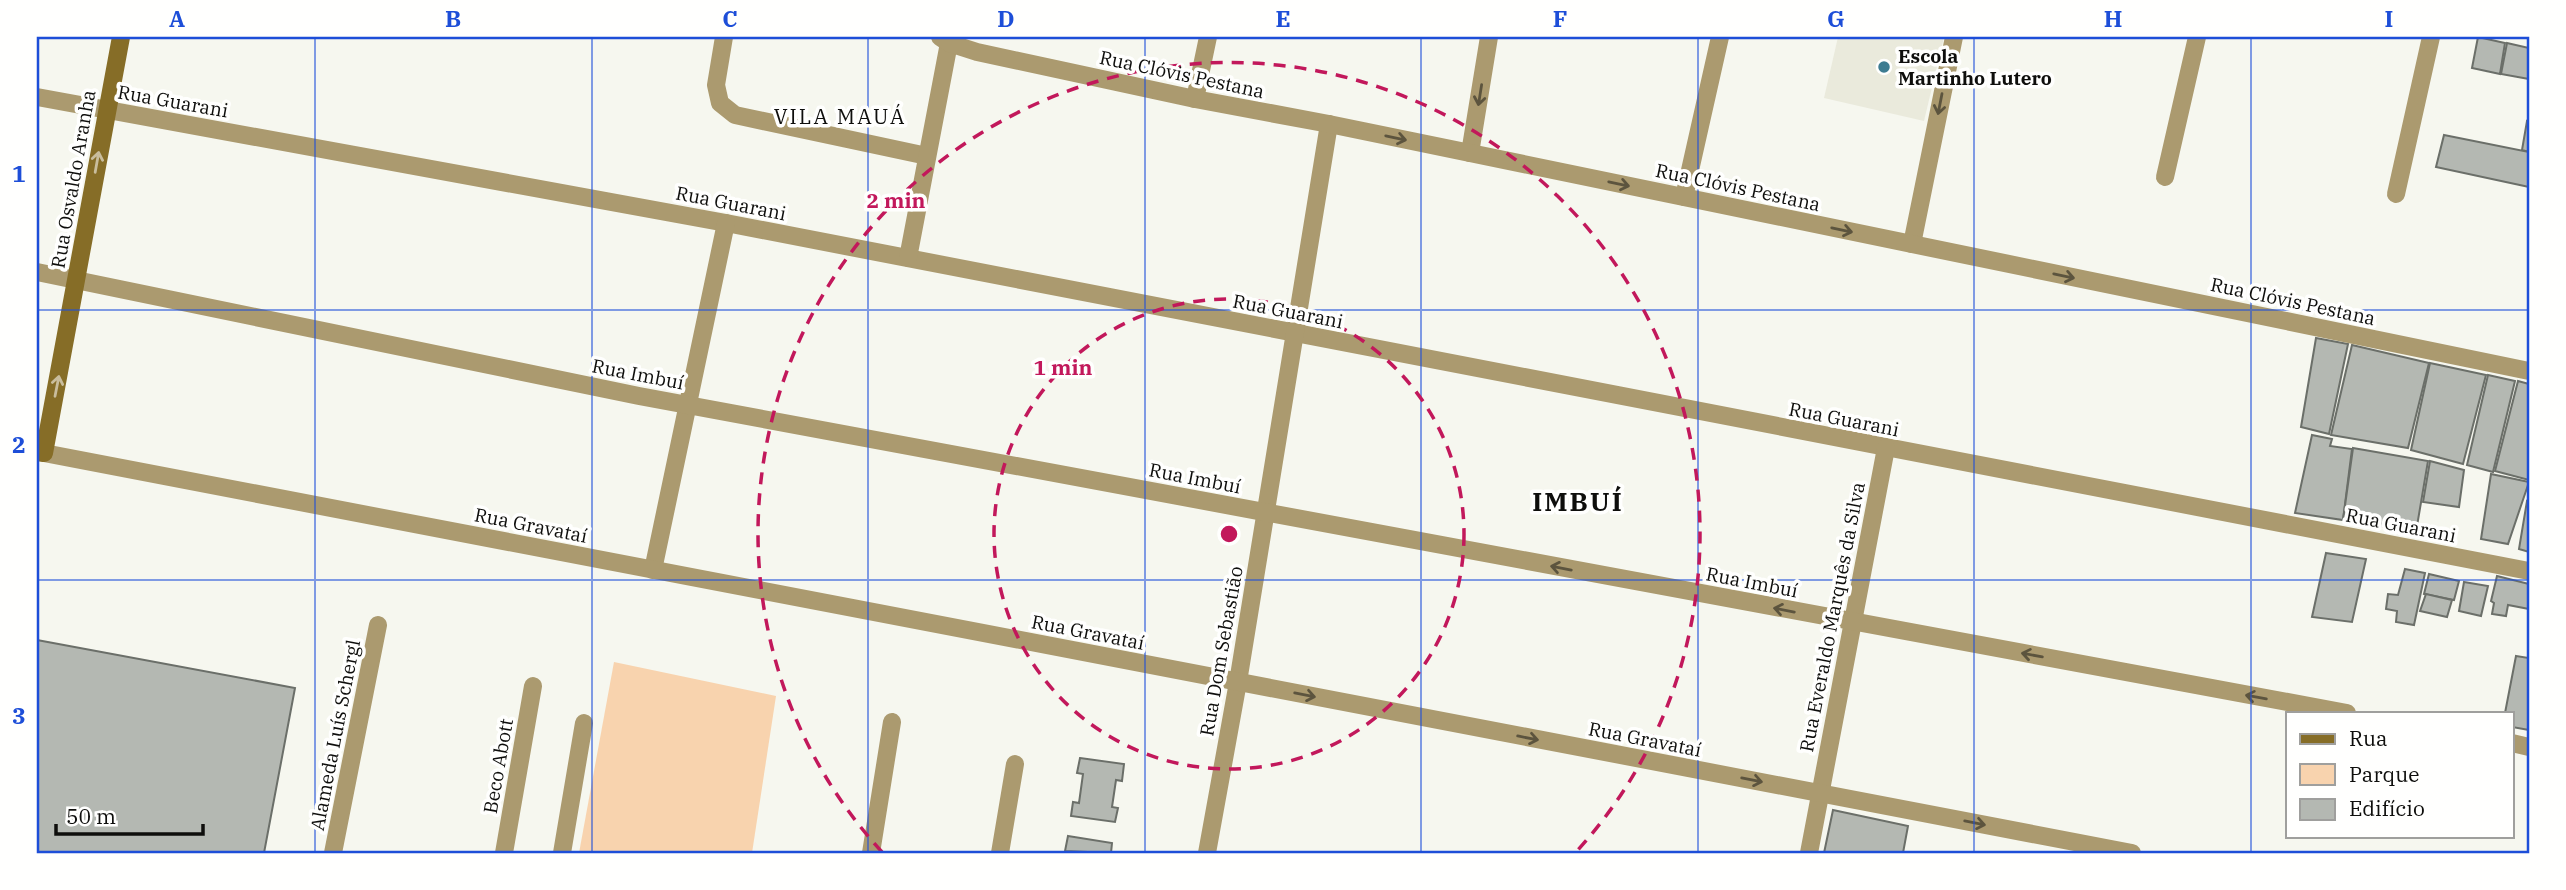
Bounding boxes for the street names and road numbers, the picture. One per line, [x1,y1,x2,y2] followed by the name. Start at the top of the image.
[1097,45,1267,103] street label: Rua Clóvis Pestana
[116,79,230,123] street label: Rua Guarani
[45,88,101,270] street label: Rua Osvaldo Aranha
[1653,158,1823,216] street label: Rua Clóvis Pestana
[674,181,788,225] street label: Rua Guarani
[2208,272,2378,330] street label: Rua Clóvis Pestana
[1231,289,1345,333] street label: Rua Guarani
[590,353,686,395] street label: Rua Imbuí
[1787,397,1901,441] street label: Rua Guarani
[1147,457,1243,499] street label: Rua Imbuí
[1794,480,1870,754] street label: Rua Everaldo Marquês da Silva
[472,502,590,548] street label: Rua Gravataí
[2344,503,2458,547] street label: Rua Guarani
[1704,561,1800,603] street label: Rua Imbuí
[1194,564,1248,738] street label: Rua Dom Sebastião
[1029,609,1147,655] street label: Rua Gravataí
[305,637,365,832] street label: Alameda Luís Schergl
[478,716,518,815] street label: Beco Abott
[1586,716,1704,762] street label: Rua Gravataí

